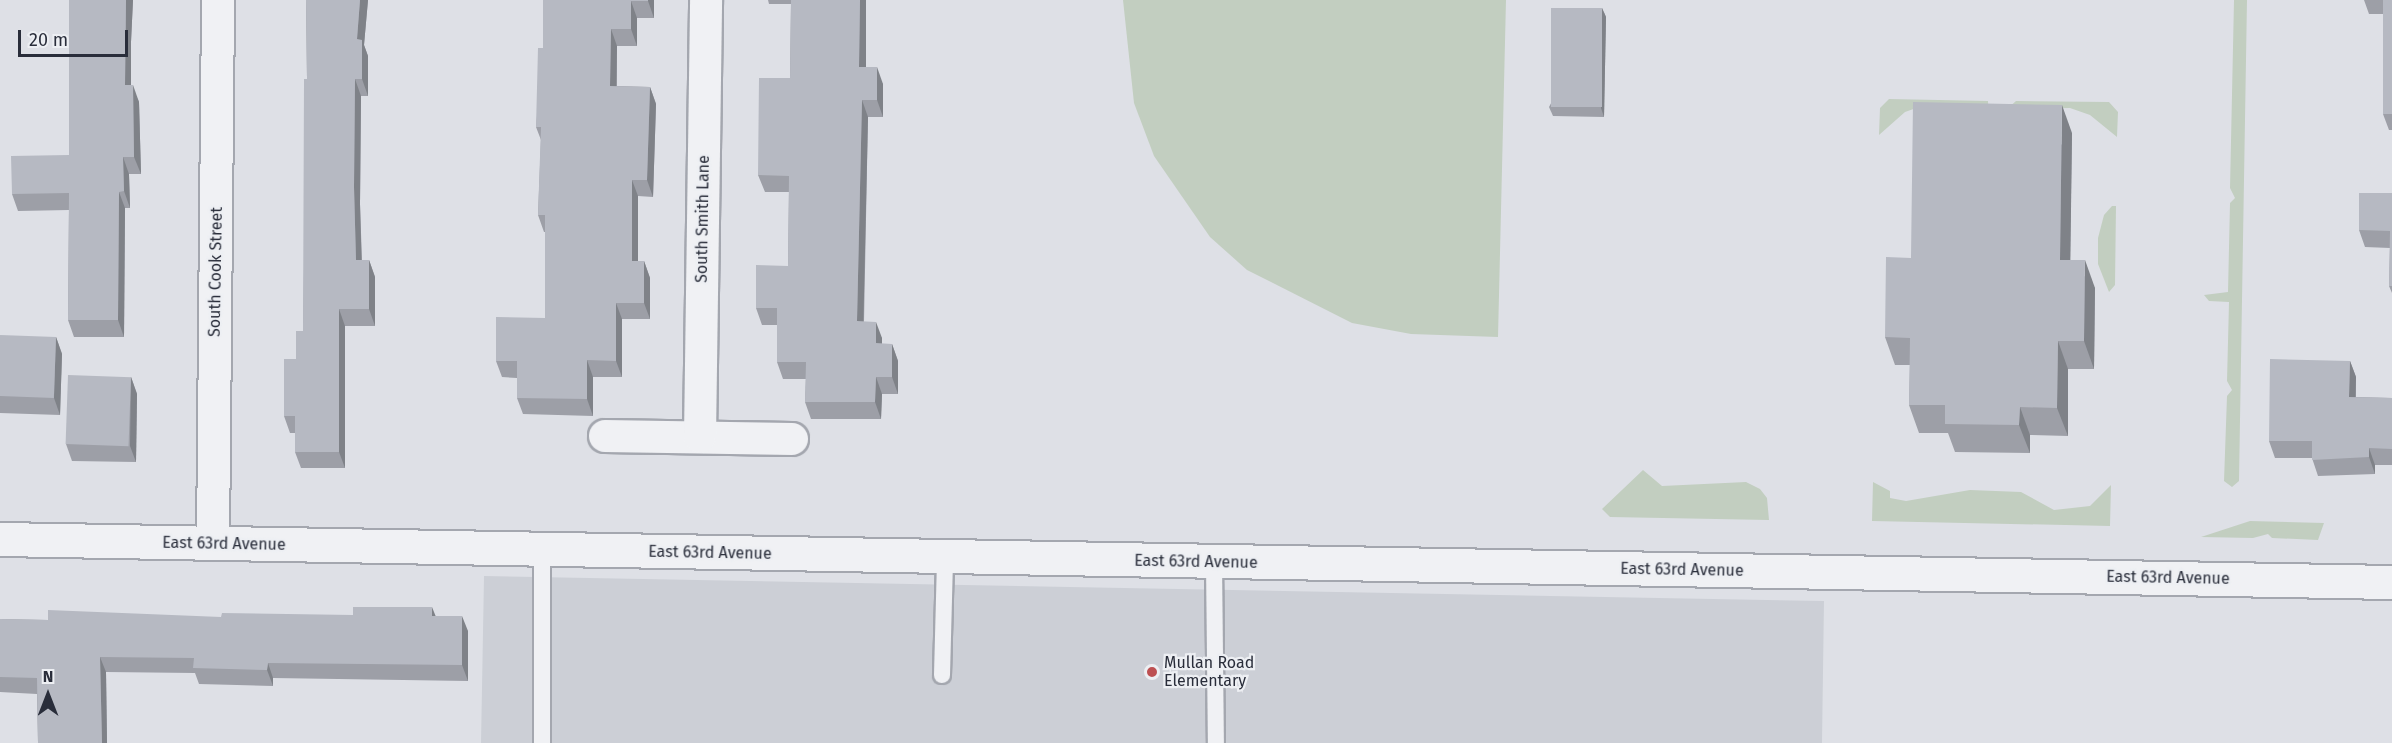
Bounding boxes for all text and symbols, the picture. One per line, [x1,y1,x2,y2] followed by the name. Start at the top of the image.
[21,18,130,56] scale bar
[29,29,68,51] text: 20 m
[692,155,714,283] street label: South Smith Lane
[205,207,227,337] street label: South Cook Street
[162,533,286,555] street label: East 63rd Avenue
[648,542,772,564] street label: East 63rd Avenue
[1134,551,1258,573] street label: East 63rd Avenue
[1620,559,1744,581] street label: East 63rd Avenue
[2106,567,2230,589] street label: East 63rd Avenue
[1164,653,1254,691] place label: Mullan Road Elementary
[18,665,78,725] north arrow
[1145,665,1159,679] marker: Mullan Road Elementary
[43,667,53,686] text: N

